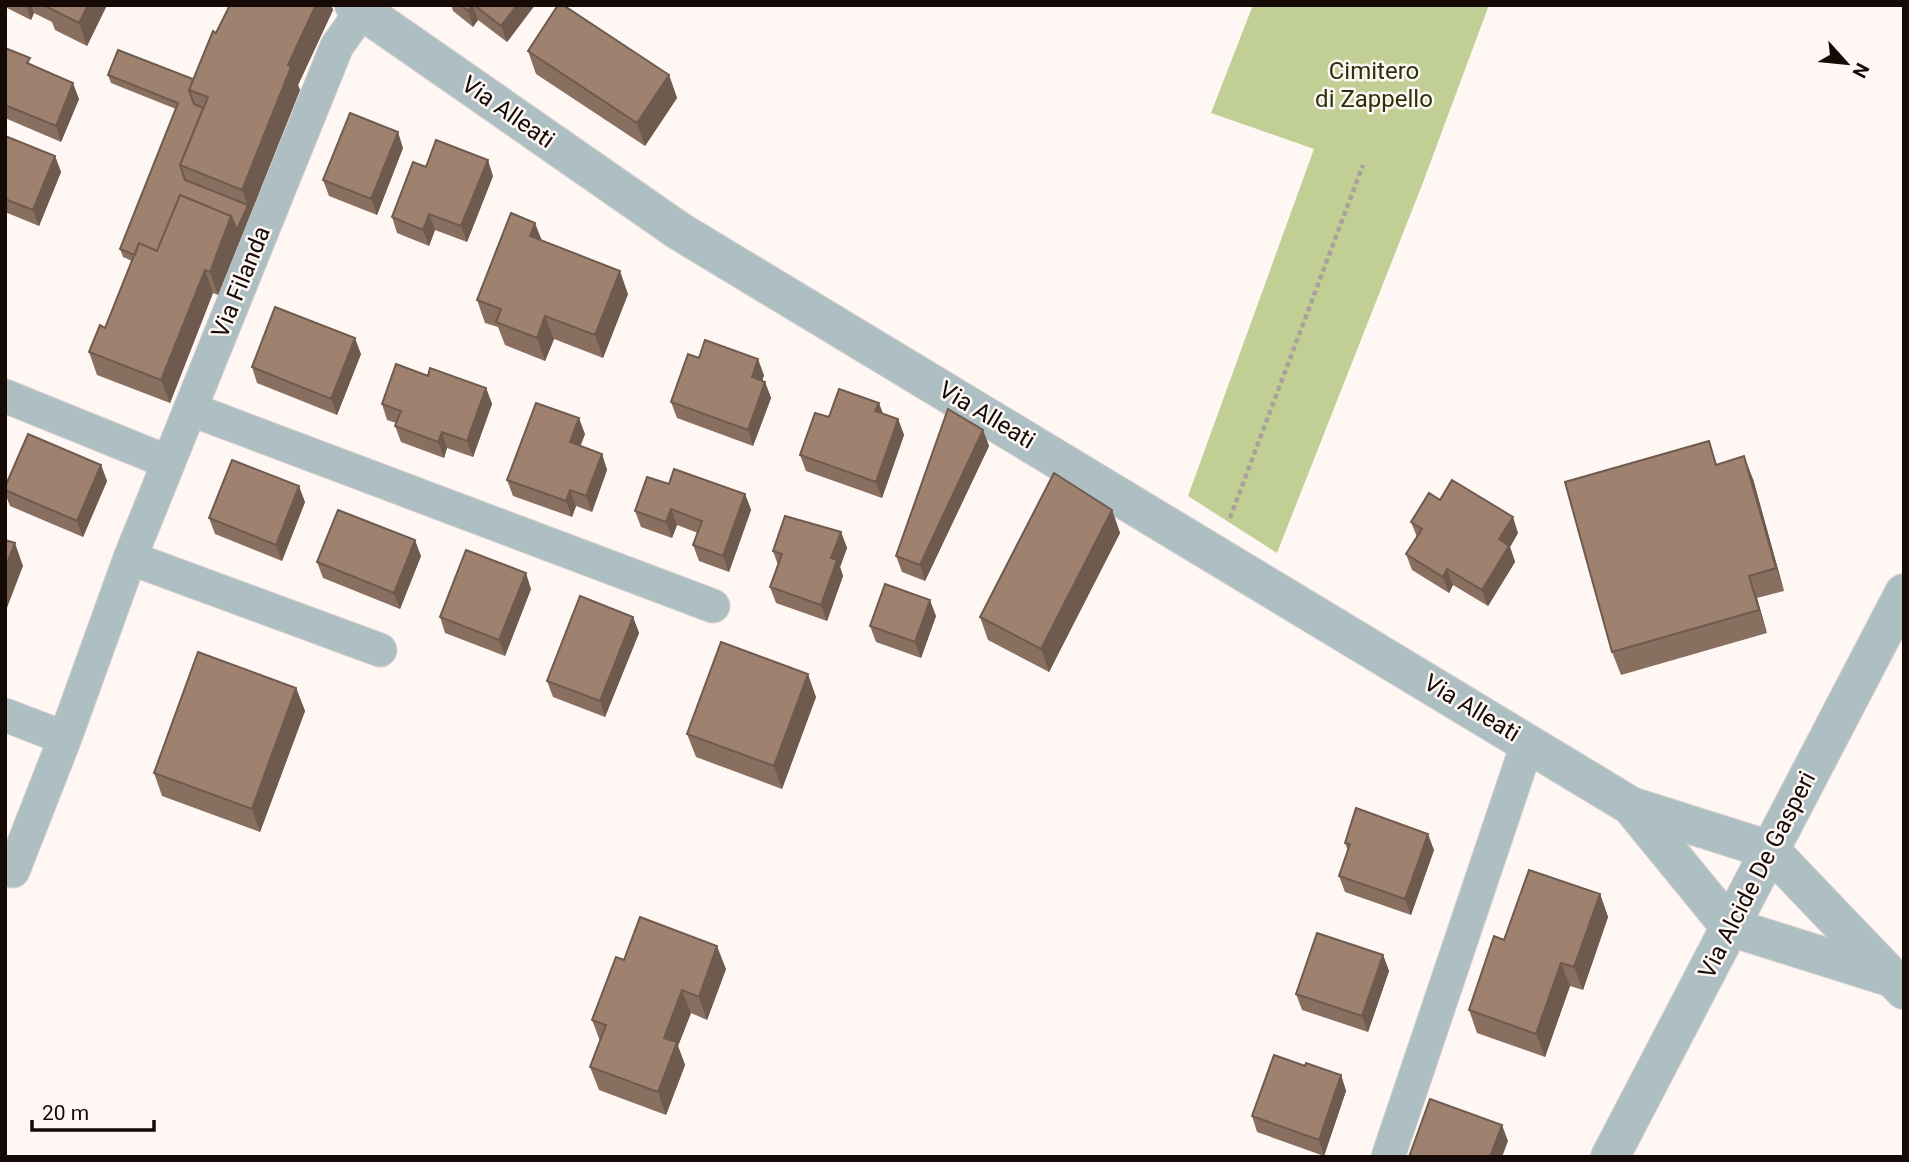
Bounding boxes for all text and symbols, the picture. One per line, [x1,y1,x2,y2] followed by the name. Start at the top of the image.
[1811,28,1881,98] north arrow
[1315,57,1433,113] park label: Cimitero di Zappello
[1847,59,1874,82] text: N
[456,70,560,154] street label: Via Alleati
[206,222,276,342] street label: Via Filanda
[934,375,1040,455] street label: Via Alleati
[1419,668,1525,748] street label: Via Alleati
[1693,767,1821,983] street label: Via Alcide De Gasperi
[32,1088,154,1132] scale bar
[42,1101,89,1125] text: 20 m

